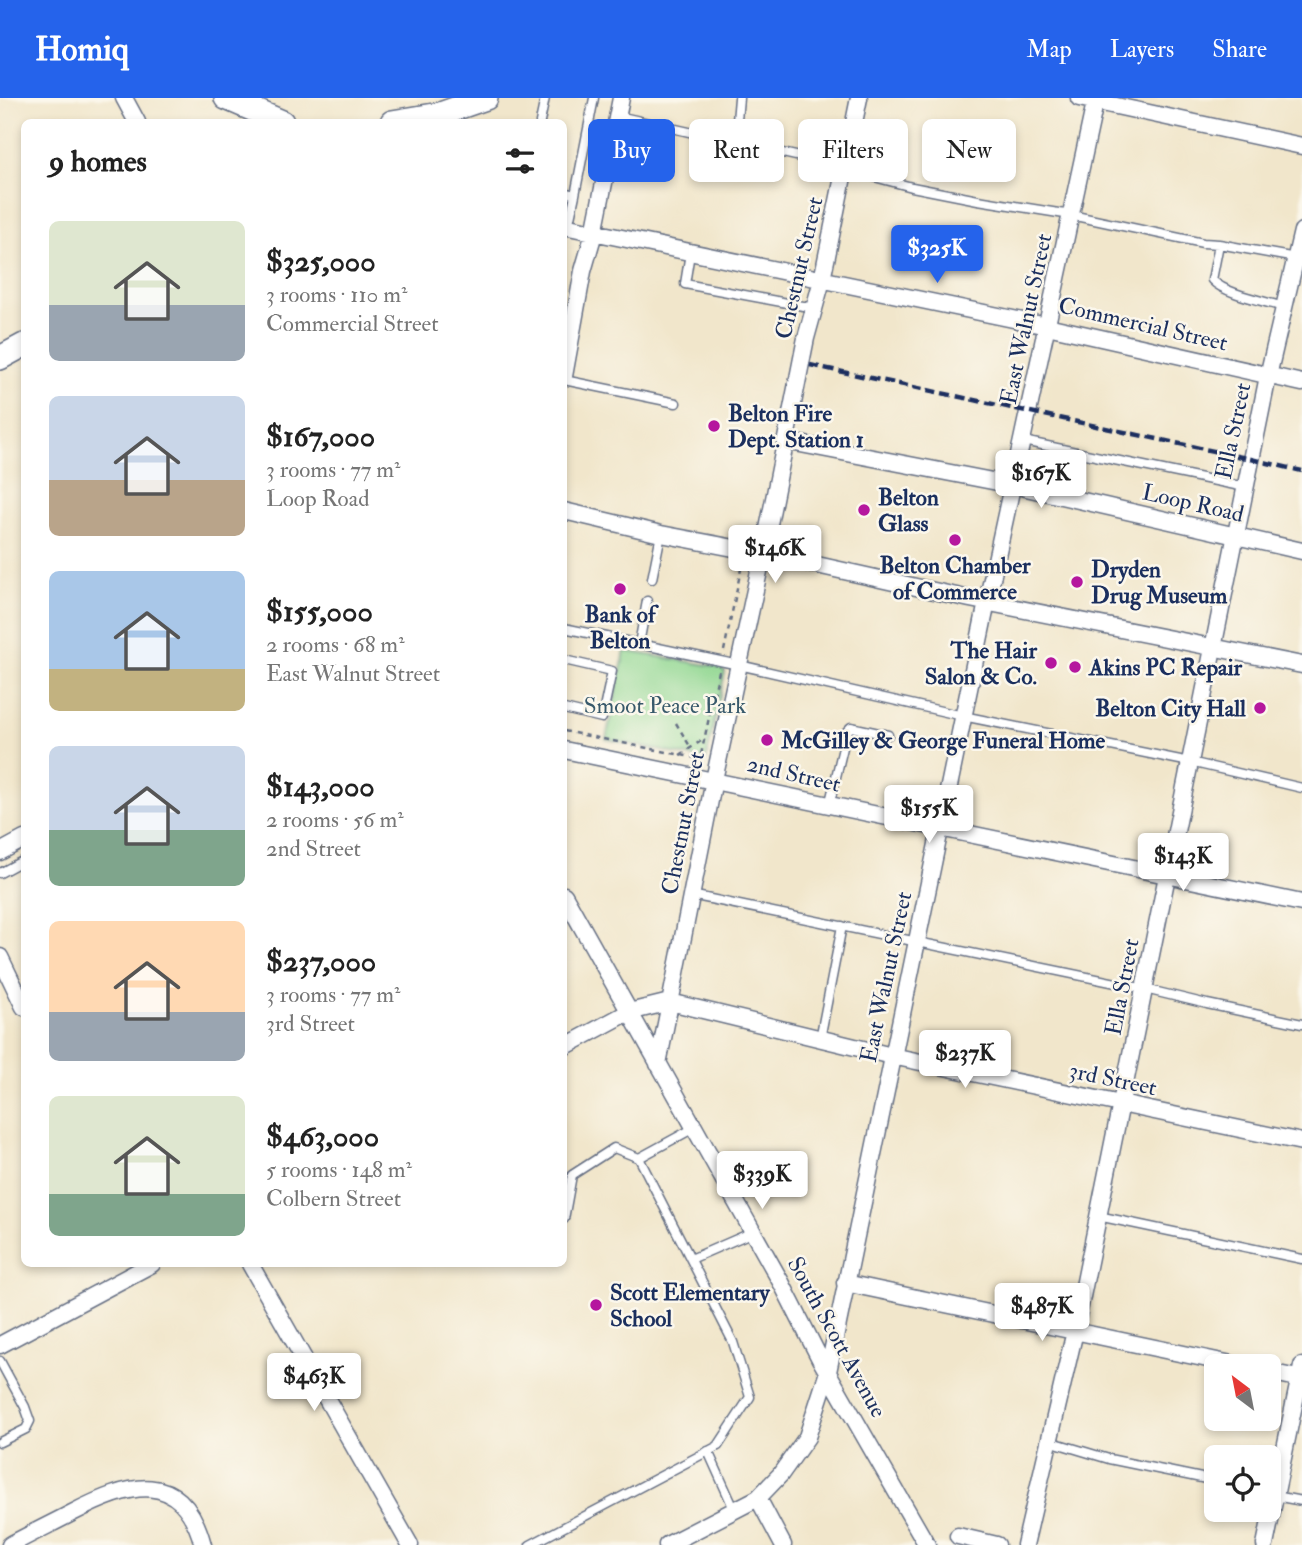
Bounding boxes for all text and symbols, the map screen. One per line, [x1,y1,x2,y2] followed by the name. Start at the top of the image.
[35,29,129,70] text: Homiq
[1027,34,1072,65] text: Map
[1110,34,1174,65] text: Layers
[1212,34,1267,65] text: Share
[588,119,675,182] chip: Buy
[689,119,784,182] chip: Rent
[798,119,908,182] chip: Filters
[922,119,1016,182] chip: New
[501,142,539,180] icon: filters
[49,143,147,180] text: 9 homes
[769,194,829,342] street label: Chestnut Street
[888,226,986,285] pin: $325K
[994,231,1058,407] street label: East Walnut Street
[907,233,967,262] text: $325K
[266,243,376,280] text: $325,000
[105,249,189,333] icon: home
[266,280,407,309] text: 3 rooms · 110 m²
[1056,290,1230,358] street label: Commercial Street
[266,309,439,338] text: Commercial Street
[1209,380,1257,482] street label: Ella Street
[728,399,864,455] place label: Belton Fire Dept. Station 1
[266,418,375,455] text: $167,000
[706,418,722,434] marker: Belton Fire Dept. Station 1
[105,424,189,508] icon: home
[992,450,1090,510] pin: $167K
[266,455,401,484] text: 3 rooms · 77 m²
[1011,458,1071,487] text: $167K
[1139,477,1247,530] street label: Loop Road
[878,483,939,538] place label: Belton Glass
[266,484,369,513] text: Loop Road
[856,502,872,518] marker: Belton Glass
[726,526,824,585] pin: $146K
[947,532,963,548] marker: Belton Chamber of Commerce
[744,533,806,562] text: $146K
[879,551,1031,606] place label: Belton Chamber of Commerce
[1091,555,1228,611] place label: Dryden Drug Museum
[1069,574,1085,590] marker: Dryden Drug Museum
[612,581,628,597] marker: Bank of Belton
[266,593,373,630] text: $155,000
[105,599,189,683] icon: home
[585,600,659,655] place label: Bank of Belton
[266,630,405,659] text: 2 rooms · 68 m²
[925,636,1037,691] place label: The Hair Salon & Co.
[1088,653,1243,683] place label: Akins PC Repair
[1043,655,1059,671] marker: The Hair Salon & Co.
[266,659,440,688] text: East Walnut Street
[1067,659,1083,675] marker: Akins PC Repair
[584,691,746,720] park label: Smoot Peace Park
[1095,694,1247,724] place label: Belton City Hall
[1252,700,1268,716] marker: Belton City Hall
[780,726,1106,756] place label: McGilley & George Funeral Home
[759,732,775,748] marker: McGilley & George Funeral Home
[655,749,711,897] street label: Chestnut Street
[744,749,844,799] street label: 2nd Street
[266,768,375,805] text: $143,000
[105,774,189,858] icon: home
[880,786,978,845] pin: $155K
[900,793,958,822] text: $155K
[266,805,404,834] text: 2 rooms · 56 m²
[266,834,361,863] text: 2nd Street
[1134,834,1232,893] pin: $143K
[1154,841,1212,870] text: $143K
[854,889,918,1065] street label: East Walnut Street
[1098,936,1146,1038] street label: Ella Street
[266,943,376,980] text: $237,000
[105,949,189,1033] icon: home
[266,980,401,1009] text: 3 rooms · 77 m²
[266,1009,355,1038] text: 3rd Street
[916,1030,1014,1090] pin: $237K
[935,1038,995,1067] text: $237K
[1067,1056,1159,1102] street label: 3rd Street
[266,1118,379,1155] text: $463,000
[105,1124,189,1208] icon: home
[713,1152,811,1211] pin: $339K
[266,1155,412,1184] text: 5 rooms · 148 m²
[733,1159,791,1188] text: $339K
[266,1184,401,1213] text: Colbern Street
[781,1251,893,1423] street label: South Scott Avenue
[610,1278,770,1333] place label: Scott Elementary School
[993,1284,1091,1343] pin: $487K
[1011,1291,1073,1320] text: $487K
[588,1297,604,1313] marker: Scott Elementary School
[265,1354,363,1413] pin: $463K
[1204,1354,1281,1432] north arrow
[1204,1354,1281,1522] map controls
[283,1361,345,1390] text: $463K
[1204,1445,1281,1522] button: locate

